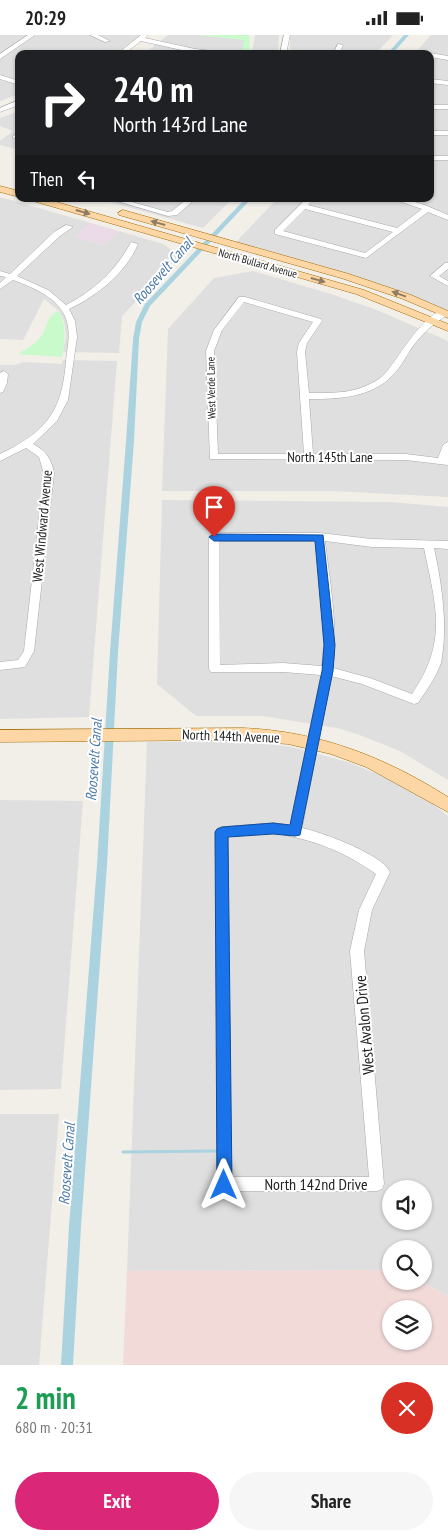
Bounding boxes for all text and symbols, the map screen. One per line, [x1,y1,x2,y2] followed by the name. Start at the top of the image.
[25,6,66,30] text: 20:29
[113,66,194,112] text: 240 m
[30,70,95,135] icon: right
[113,110,248,138] text: North 143rd Lane
[73,165,101,193] icon: left
[30,167,63,191] text: Then
[75,209,90,217] one-way arrow
[150,219,165,227] one-way arrow
[129,232,198,308] water label: Roosevelt Canal
[217,245,299,281] street label: North Bullard Avenue
[311,276,326,284] one-way arrow
[391,290,406,297] one-way arrow
[203,356,219,419] street label: West Verde Lane
[287,448,373,466] street label: North 145th Lane
[28,469,56,583] street label: West Windward Avenue
[193,486,235,537] pin
[200,493,228,521] icon: arrive
[81,717,106,802] water label: Roosevelt Canal
[182,725,280,747] street label: North 144th Avenue
[350,975,378,1075] street label: West Avalon Drive
[54,1121,79,1206] water label: Roosevelt Canal
[197,1158,249,1210] position arrow
[264,1174,368,1194] street label: North 142nd Drive
[382,1180,432,1350] map controls
[382,1180,432,1230] button: sound
[382,1240,432,1290] button: search
[382,1300,432,1350] button: layers
[15,1378,76,1417] text: 2 min
[381,1382,433,1434] button: close
[15,1417,93,1437] text: 680 m · 20:31
[15,1472,219,1530] button: Exit
[229,1472,433,1530] button: Share

